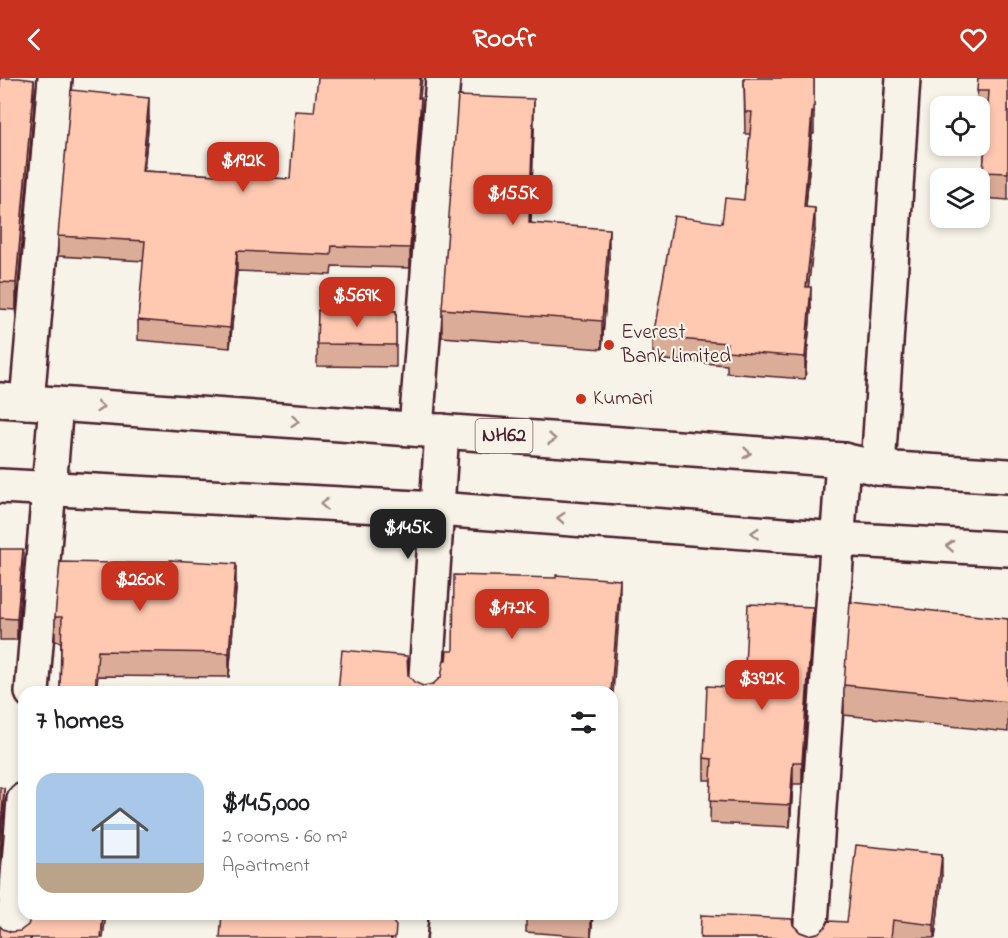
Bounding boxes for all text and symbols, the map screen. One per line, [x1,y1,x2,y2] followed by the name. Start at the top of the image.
[472,20,536,59] text: Roofr
[18,23,51,56] icon: back
[957,23,990,56] icon: heart
[930,96,990,228] map controls
[930,96,990,156] button: locate
[201,142,285,193] pin: $192K
[221,147,265,176] text: $192K
[930,168,990,228] button: layers
[471,175,555,226] pin: $155K
[487,180,539,209] text: $155K
[315,277,399,328] pin: $569K
[333,282,381,311] text: $569K
[620,318,731,372] place label: Everest Bank Limited
[602,338,616,352] marker: Everest Bank Limited
[593,384,653,414] place label: Kumari
[574,392,588,406] marker: Kumari
[96,401,105,414] one-way arrow
[290,414,299,427] one-way arrow
[476,419,532,453] road number: NH62
[548,432,557,445] one-way arrow
[742,446,751,459] one-way arrow
[320,497,329,510] one-way arrow
[366,509,450,560] pin: $145K
[556,512,565,525] one-way arrow
[384,514,432,543] text: $145K
[751,527,760,540] one-way arrow
[945,539,954,552] one-way arrow
[98,561,182,612] pin: $260K
[115,566,165,595] text: $260K
[470,589,554,640] pin: $172K
[489,594,535,623] text: $172K
[720,660,804,711] pin: $392K
[739,665,785,694] text: $392K
[36,703,124,741] text: 7 homes
[567,706,600,739] icon: filters
[222,785,310,823] text: $145,000
[84,797,156,869] icon: home
[222,823,348,852] text: 2 rooms · 60 m²
[222,852,310,881] text: Apartment

